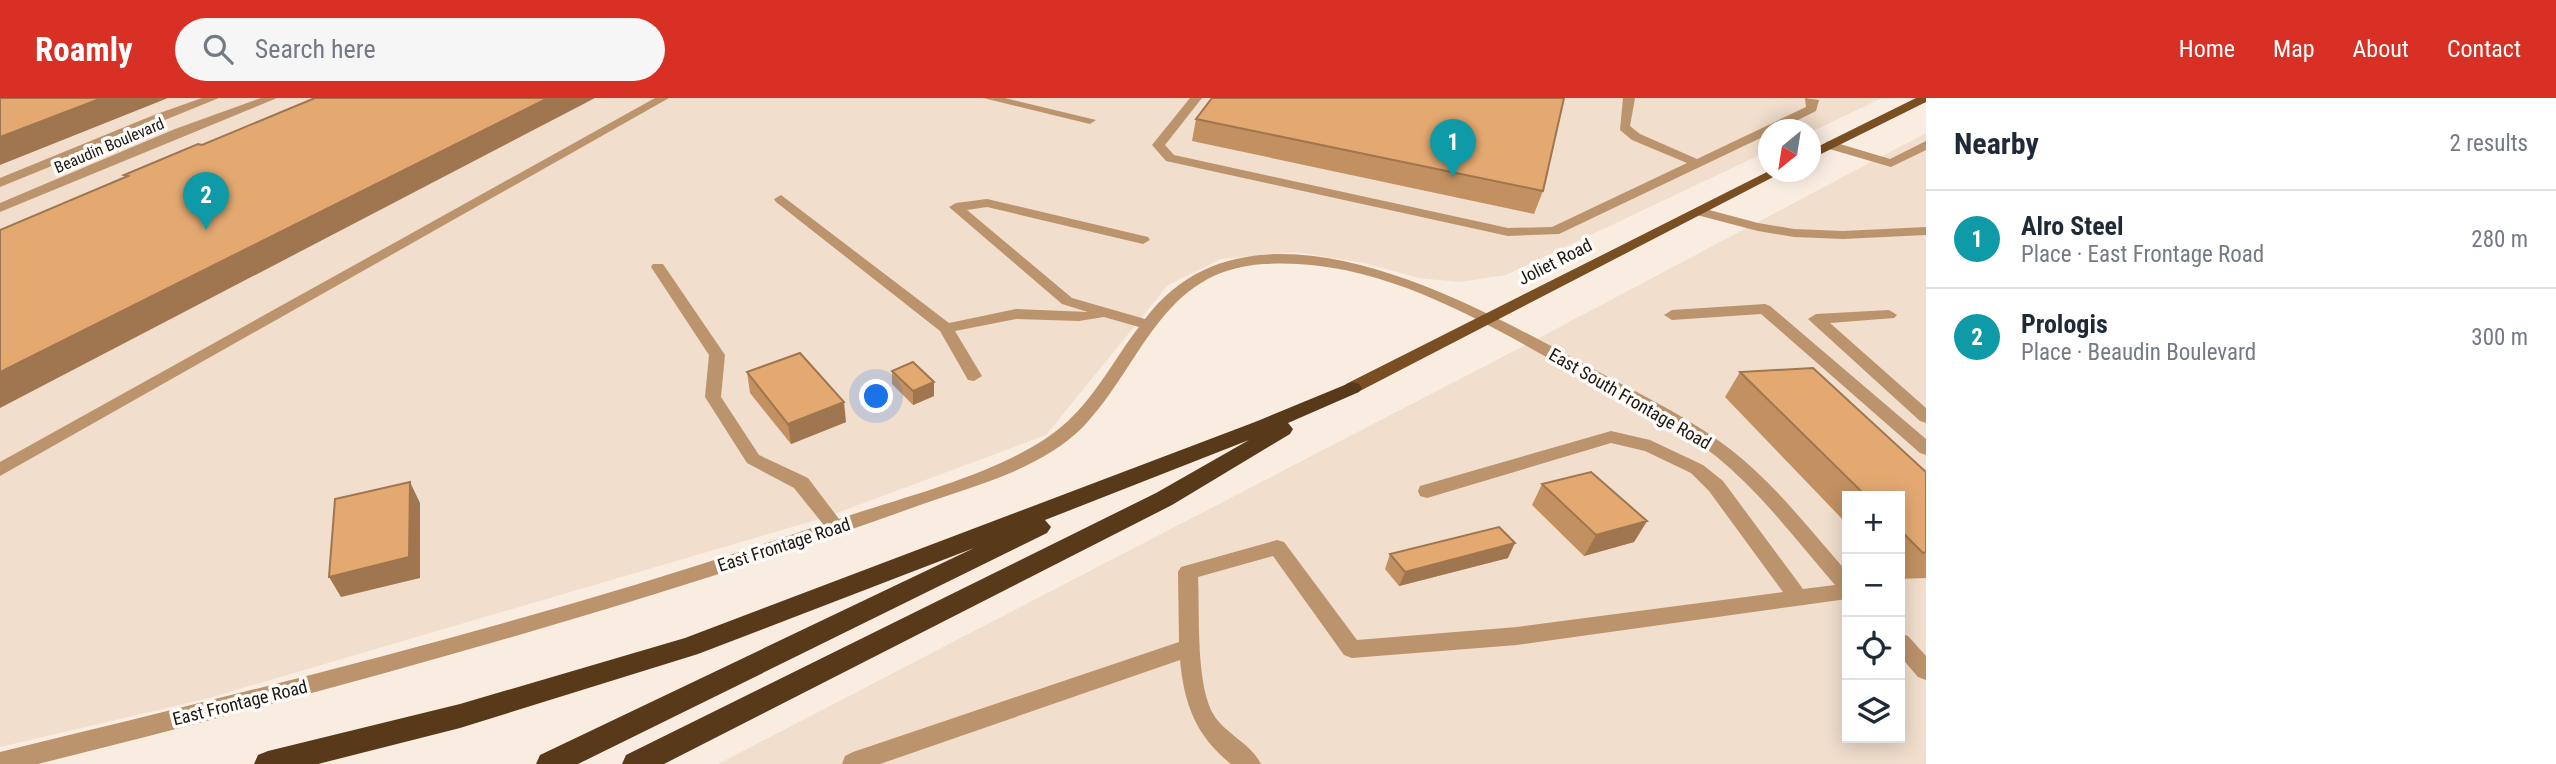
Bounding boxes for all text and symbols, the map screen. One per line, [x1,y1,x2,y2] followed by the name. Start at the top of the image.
[175,18,665,81] search box
[35,30,133,69] text: Roamly
[199,30,237,68] icon: search
[255,34,376,64] text: Search here
[2179,35,2235,63] text: Home
[2273,35,2315,63] text: Map
[2353,35,2409,63] text: About
[2447,35,2521,63] text: Contact
[51,114,167,177] street label: Beaudin Boulevard
[1430,119,1476,177] pin: 1
[1758,119,1821,182] north arrow
[1954,126,2039,161] text: Nearby
[2450,130,2528,157] text: 2 results
[183,172,229,230] pin: 2
[2021,211,2124,241] text: Alro Steel
[1971,226,1983,253] text: 1
[2471,226,2528,253] text: 280 m
[1514,234,1595,289] street label: Joliet Road
[2021,241,2264,268] text: Place · East Frontage Road
[2021,309,2108,339] text: Prologis
[1971,324,1983,351] text: 2
[2471,324,2528,351] text: 300 m
[2021,339,2256,366] text: Place · Beaudin Boulevard
[1546,344,1715,454] street label: East South Frontage Road
[859,379,893,413] your location
[1842,491,1905,743] map controls
[1842,491,1905,554] button: +
[715,513,853,576] street label: East Frontage Road
[1842,554,1905,617] button: −
[1842,617,1905,680] button: locate
[170,676,309,729] street label: East Frontage Road
[1842,680,1905,743] button: layers

